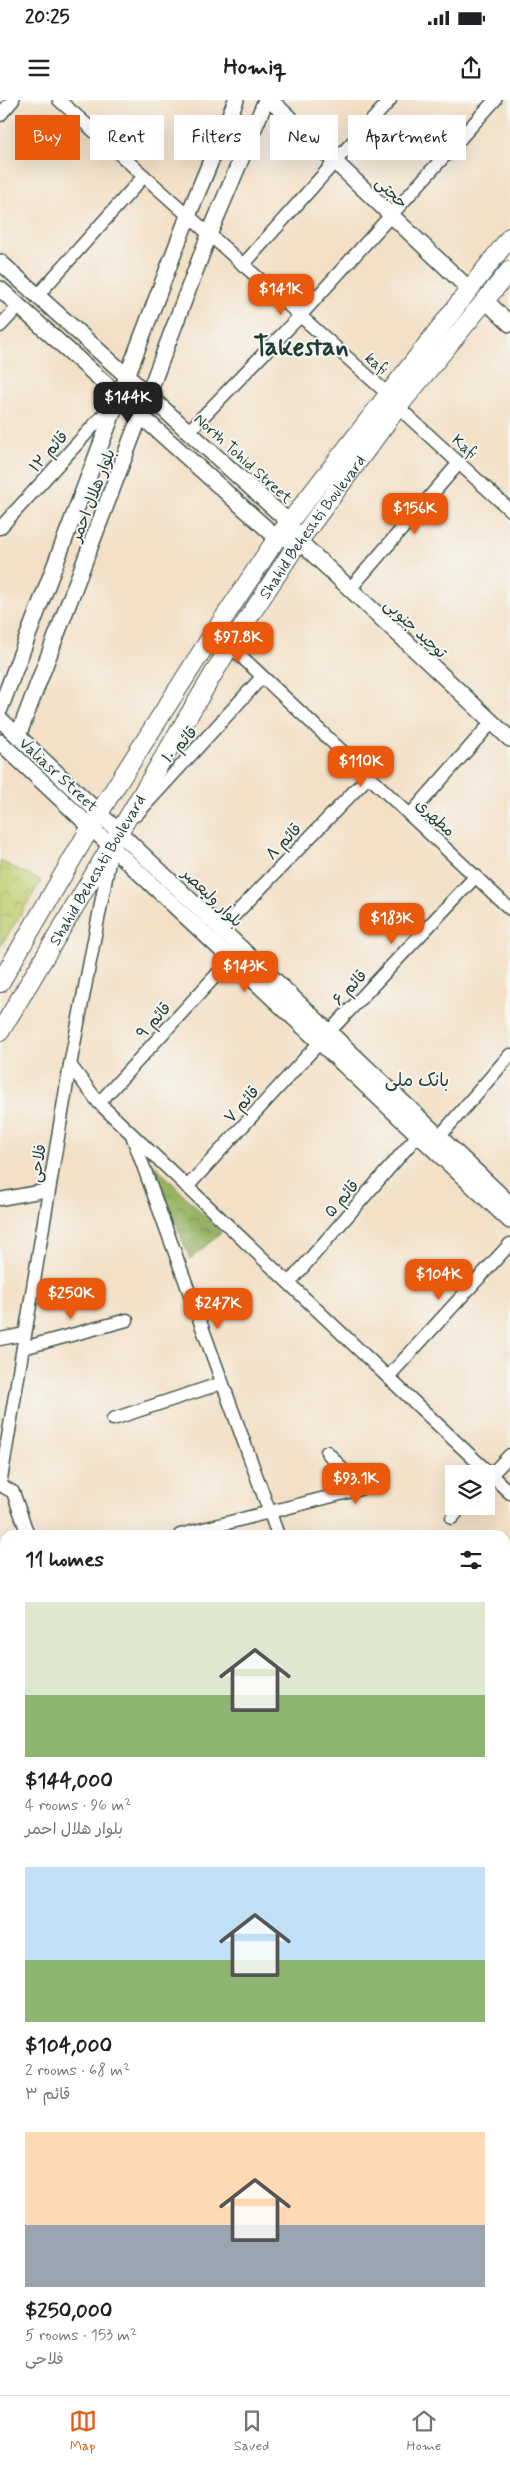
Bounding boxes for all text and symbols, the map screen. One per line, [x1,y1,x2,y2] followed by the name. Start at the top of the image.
[25,5,70,30] text: 20:25
[25,54,53,82] icon: menu
[223,54,287,82] text: Homiq
[457,54,485,82] icon: share
[15,115,80,160] chip: Buy
[90,115,164,160] chip: Rent
[174,115,260,160] chip: Filters
[270,115,338,160] chip: New
[348,115,466,160] chip: Apartment
[370,173,412,214] street label: حجتی
[246,274,316,316] pin: $141K
[259,279,303,300] text: $141K
[253,331,349,365] district label: Takestan
[360,348,392,380] street label: kafi
[93,382,163,424] pin: $144K
[105,387,152,408] text: $144K
[189,409,297,510] street label: North Tohid Street
[25,427,74,478] street label: قائم ۱۲
[447,430,481,464] street label: Kafi
[65,446,121,547] street label: بلوار هلال احمر
[255,451,371,604] street label: Shahid Beheshti Boulevard
[380,492,450,535] pin: $156K
[393,498,437,519] text: $156K
[379,595,451,664] street label: توحید جنوبی
[197,622,279,664] pin: $97.8K
[214,627,262,648] text: $97.8K
[158,722,203,769] street label: قائم ۱۰
[14,733,102,817] street label: Valiasr Street
[326,746,396,788] pin: $110K
[339,751,383,772] text: $110K
[45,791,151,950] street label: Shahid Beheshti Boulevard
[411,794,459,842] street label: مطهری
[261,819,307,866] street label: قائم ۸
[176,863,247,932] street label: بلوار ولیعصر
[357,902,427,945] pin: $183K
[370,908,414,929] text: $183K
[210,950,280,993] pin: $143K
[223,956,267,977] text: $143K
[328,966,373,1011] street label: قائم ۶
[132,998,177,1044] street label: قائم ۹
[385,1069,449,1093] district label: بانک ملی
[220,1082,265,1129] street label: قائم ۷
[25,1143,52,1184] street label: فلاحی
[320,1176,365,1223] street label: قائم ۵
[404,1258,474,1301] pin: $104K
[416,1264,462,1285] text: $104K
[36,1278,106,1320] pin: $250K
[48,1283,94,1304] text: $250K
[183,1288,253,1330] pin: $247K
[194,1293,242,1314] text: $247K
[315,1462,397,1505] pin: $93.1K
[445,1465,495,1515] map controls
[445,1465,495,1515] button: layers
[333,1468,379,1489] text: $93.1K
[25,1546,104,1574] text: 11 homes
[457,1546,485,1574] icon: filters
[210,1635,300,1725] icon: home
[25,1767,113,1795] text: $144,000
[25,1795,131,1816] text: 4 rooms · 96 m²
[25,1819,123,1840] text: بلوار هلال احمر
[210,1900,300,1990] icon: home
[25,2032,112,2060] text: $104,000
[25,2060,130,2081] text: 2 rooms · 68 m²
[25,2084,70,2105] text: قائم ۳
[210,2165,300,2255] icon: home
[25,2297,112,2325] text: $250,000
[25,2325,137,2346] text: 5 rooms · 153 m²
[25,2349,64,2370] text: فلاحی
[69,2407,97,2455] tab: Map
[234,2407,269,2455] tab: Saved
[407,2407,441,2455] tab: Home

